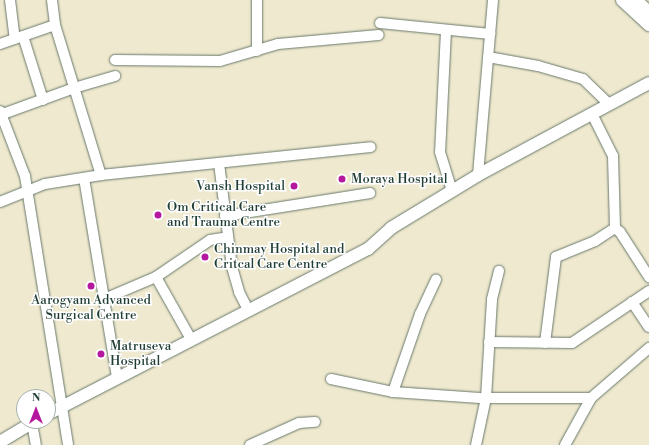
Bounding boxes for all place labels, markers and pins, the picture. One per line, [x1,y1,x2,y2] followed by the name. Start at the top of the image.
[351,171,448,187] place label: Moraya Hospital
[336,173,348,185] marker: Moraya Hospital
[196,178,285,194] place label: Vansh Hospital
[288,180,300,192] marker: Vansh Hospital
[167,200,280,231] place label: Om Critical Care and Trauma Centre
[152,209,164,221] marker: Om Critical Care and Trauma Centre
[214,242,344,273] place label: Chinmay Hospital and Critcal Care Centre
[199,251,211,263] marker: Chinmay Hospital and Critcal Care Centre
[85,280,97,292] marker: Aarogyam Advanced Surgical Centre
[31,293,151,324] place label: Aarogyam Advanced Surgical Centre
[110,339,171,370] place label: Matruseva Hospital
[95,348,107,360] marker: Matruseva Hospital

